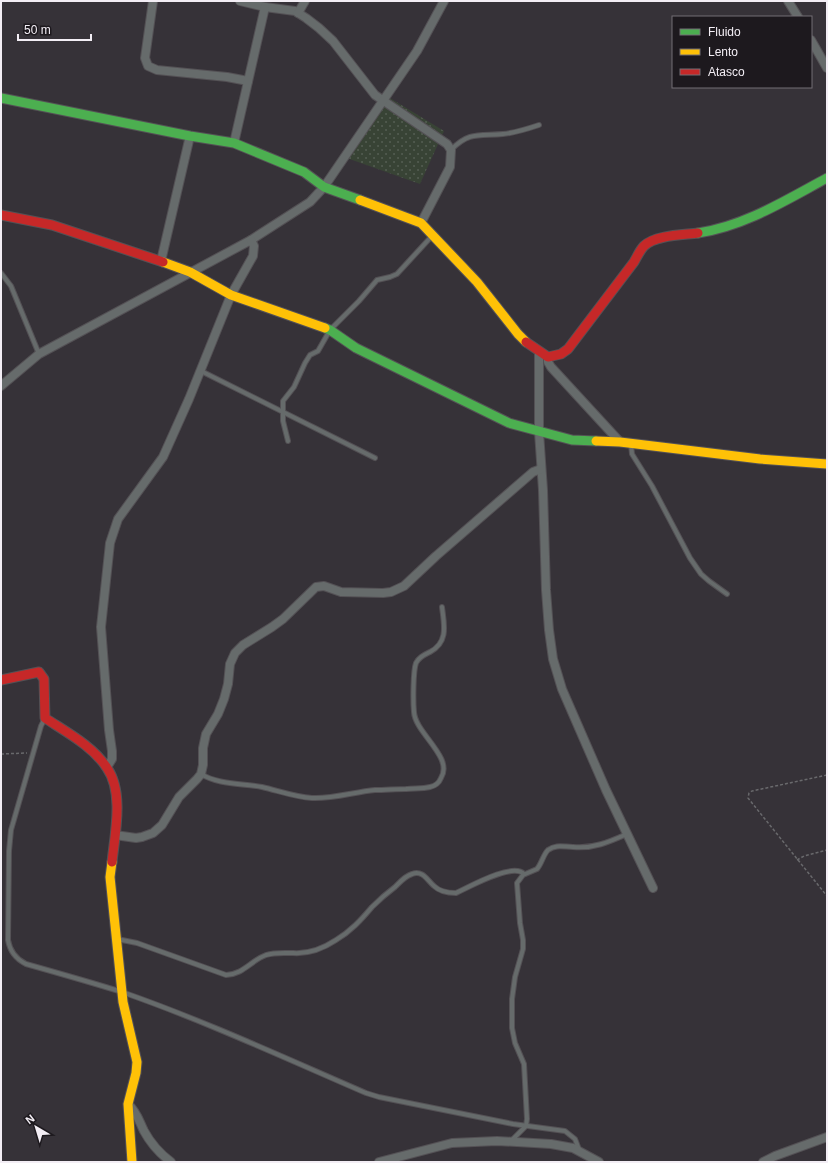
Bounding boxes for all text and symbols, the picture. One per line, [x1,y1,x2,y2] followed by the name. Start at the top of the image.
[18,16,91,42] scale bar
[672,16,812,88] legend
[24,23,51,37] text: 50 m
[708,25,741,39] text: Fluido
[708,45,738,59] text: Lento
[708,65,745,79] text: Atasco
[16,1107,56,1147] north arrow
[23,1112,37,1126] text: N

